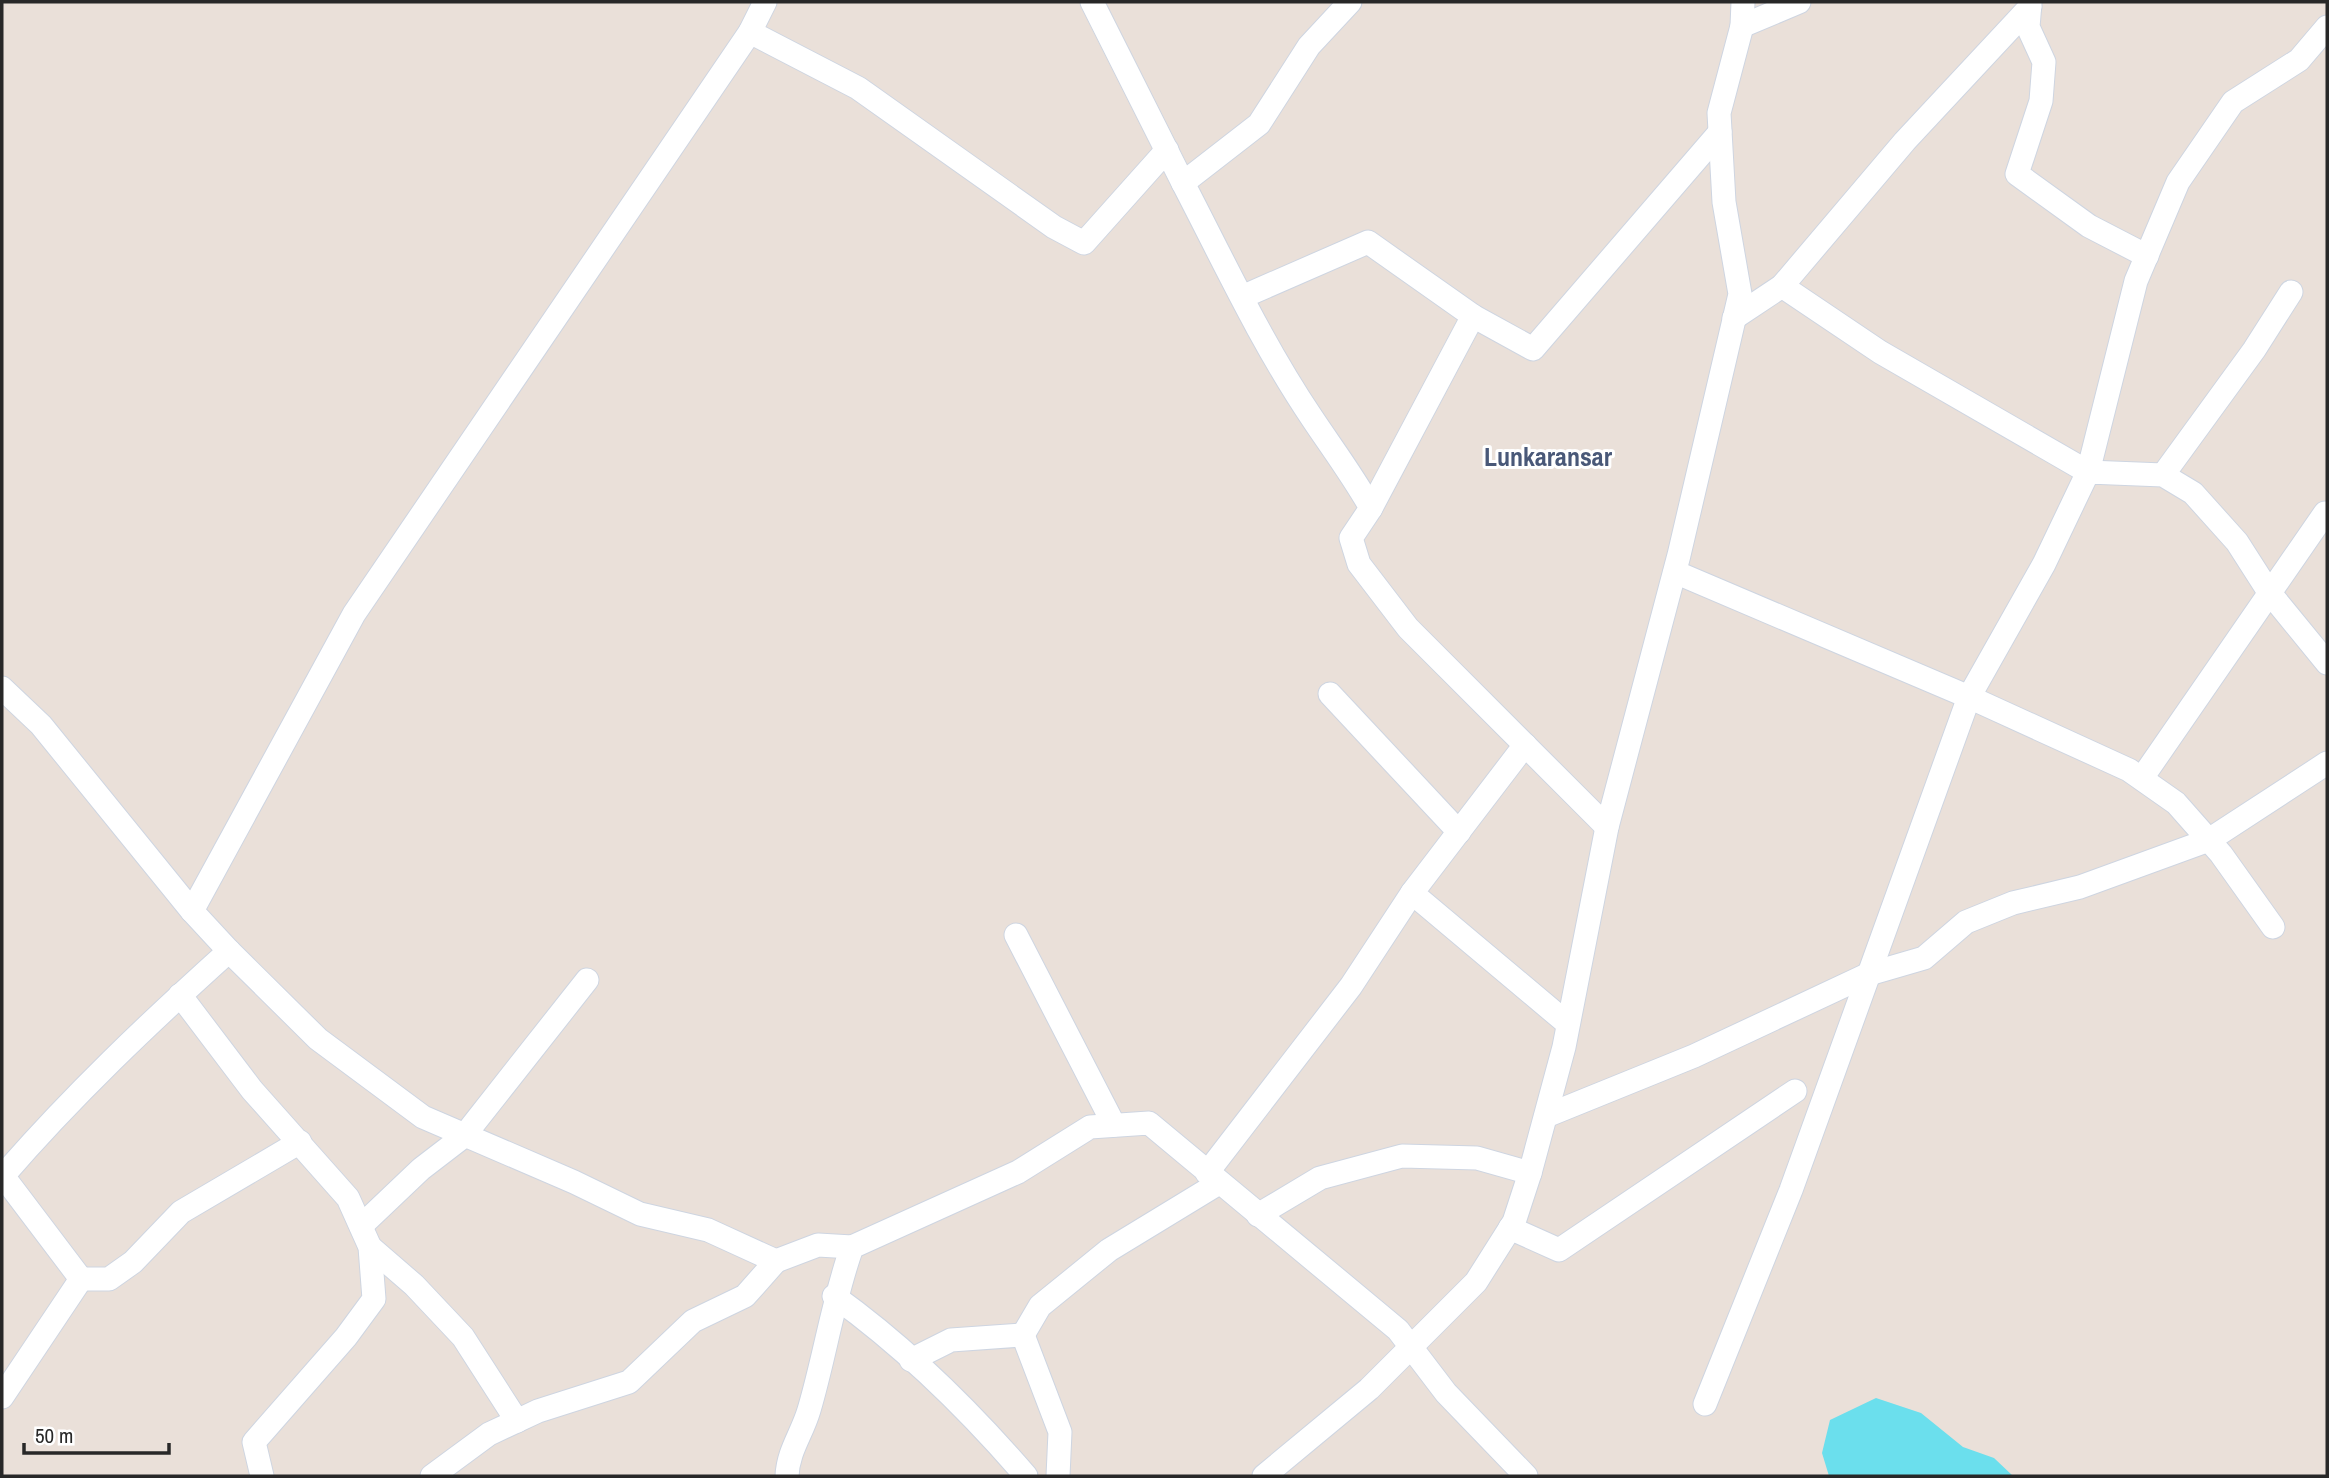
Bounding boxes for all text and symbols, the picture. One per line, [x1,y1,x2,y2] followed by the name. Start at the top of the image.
[1484,439,1613,474] district label: Lunkaransar
[24,1412,170,1456] scale bar
[35,1421,73,1450] text: 50 m

